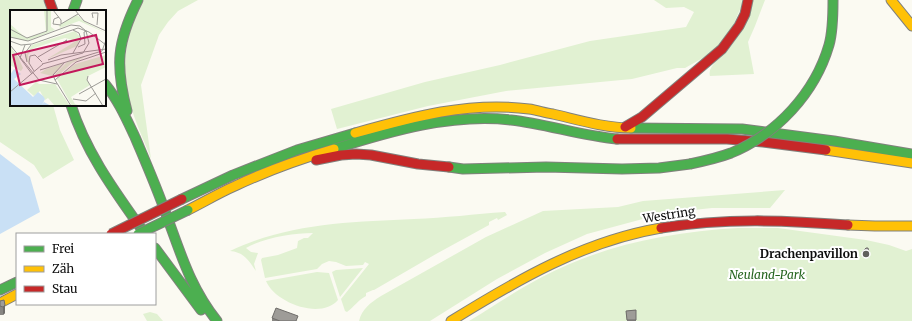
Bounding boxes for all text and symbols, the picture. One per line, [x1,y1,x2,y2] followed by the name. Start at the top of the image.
[10,10,106,106] inset map
[641,203,697,226] street label: Westring
[16,233,156,305] legend
[52,241,74,256] text: Frei
[760,246,858,261] place label: Drachenpavillon
[861,249,871,259] marker: Drachenpavillon
[52,261,74,276] text: Zäh
[729,267,805,282] park label: Neuland-Park
[52,281,78,296] text: Stau

